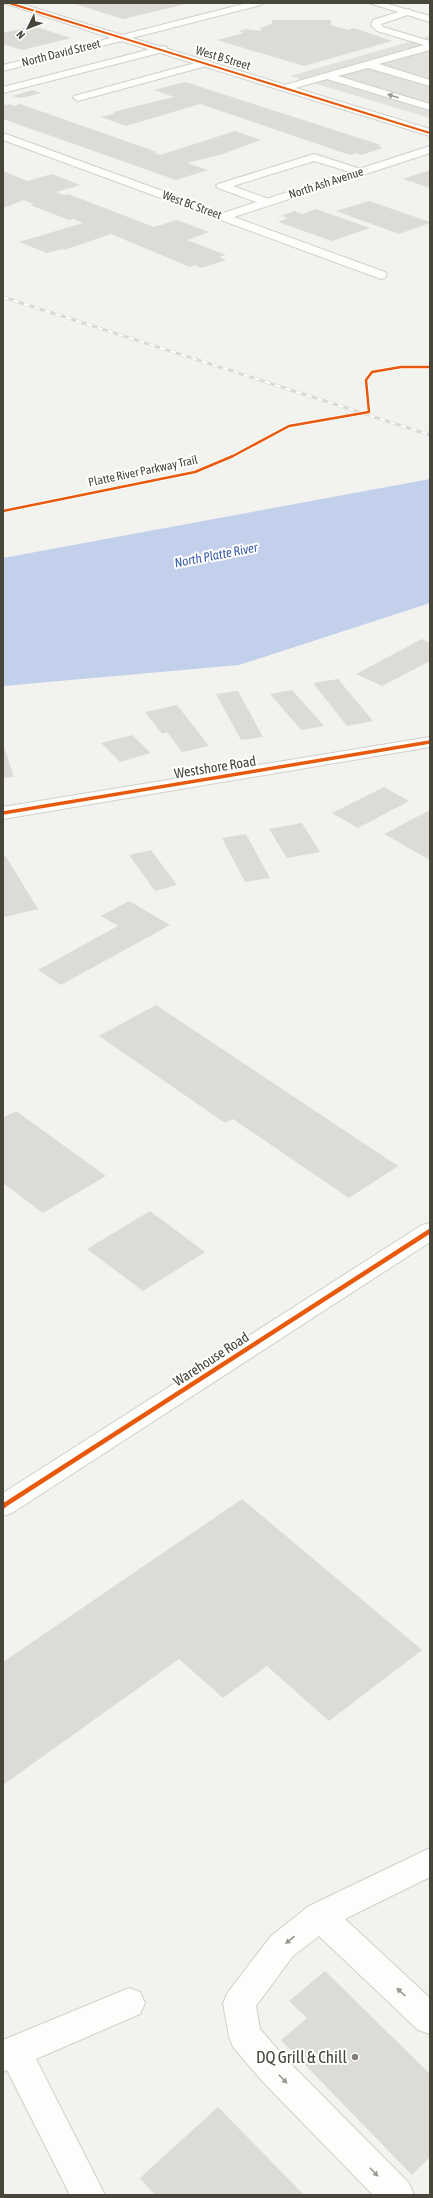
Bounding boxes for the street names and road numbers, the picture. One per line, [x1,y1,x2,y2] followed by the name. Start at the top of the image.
[20,36,102,70] street label: North David Street
[194,43,253,73] street label: West B Street
[287,164,365,202] street label: North Ash Avenue
[160,188,224,222] street label: West BC Street
[87,452,200,489] street label: Platte River Parkway Trail
[173,753,257,781] street label: Westshore Road
[170,1329,252,1389] street label: Warehouse Road

